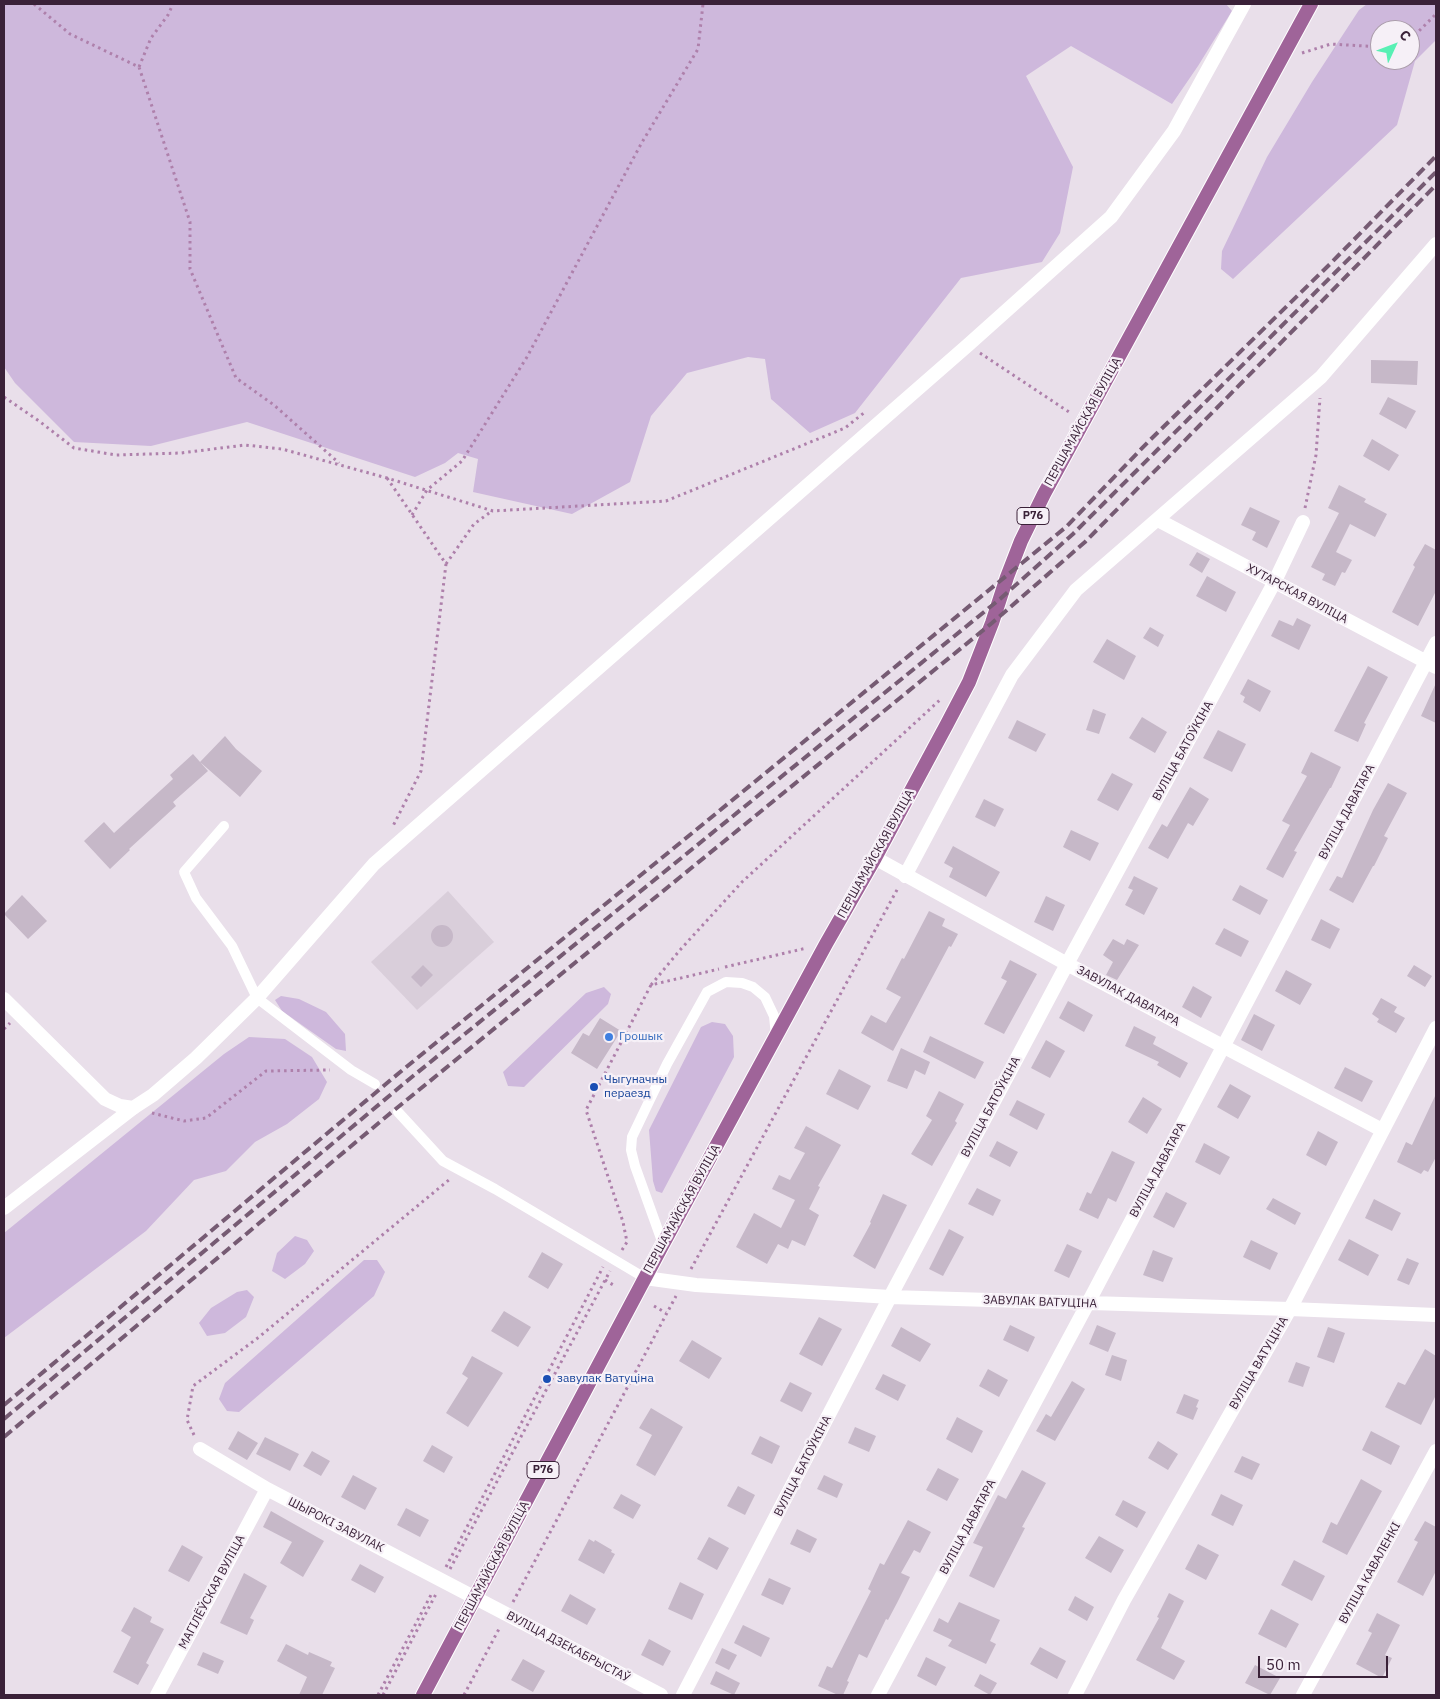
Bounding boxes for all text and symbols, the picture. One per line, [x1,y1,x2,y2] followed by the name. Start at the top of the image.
[1370,20,1420,70] north arrow
[1396,26,1415,45] text: С
[1042,355,1124,489] street label: ПЕРШАМАЙСКАЯ ВУЛІЦА
[1017,508,1049,524] road number: Р76
[1244,561,1350,627] street label: ХУТАРСКАЯ ВУЛІЦА
[1150,699,1216,803] street label: ВУЛІЦА БАТОЎКІНА
[1316,762,1378,862] street label: ВУЛІЦА ДАВАТАРА
[835,787,917,921] street label: ПЕРШАМАЙСКАЯ ВУЛІЦА
[1074,963,1182,1029] street label: ЗАВУЛАК ДАВАТАРА
[619,1030,663,1044] place label: Грошык
[603,1031,615,1043] marker: Грошык
[958,1054,1024,1160] street label: ВУЛІЦА БАТОЎКІНА
[604,1073,667,1101] place label: Чыгуначны пераезд
[588,1081,600,1093] marker: Чыгуначны пераезд
[1127,1120,1189,1220] street label: ВУЛІЦА ДАВАТАРА
[641,1142,723,1276] street label: ПЕРШАМАЙСКАЯ ВУЛІЦА
[983,1293,1097,1311] street label: ЗАВУЛАК ВАТУЦІНА
[1227,1314,1291,1412] street label: ВУЛІЦА ВАТУЦІНА
[557,1372,654,1386] place label: завулак Ватуціна
[541,1373,553,1385] marker: завулак Ватуціна
[771,1413,835,1519] street label: ВУЛІЦА БАТОЎКІНА
[527,1462,559,1478] road number: Р76
[937,1477,999,1577] street label: ВУЛІЦА ДАВАТАРА
[286,1495,386,1555] street label: ШЫРОКІ ЗАВУЛАК
[452,1499,532,1633] street label: ПЕРШАМАЙСКАЯ ВУЛІЦА
[1336,1520,1404,1626] street label: ВУЛІЦА КАВАЛЕНКІ
[176,1532,248,1652] street label: МАГІЛЁЎСКАЯ ВУЛІЦА
[504,1608,632,1686] street label: ВУЛІЦА ДЗЕКАБРЫСТАЎ
[1260,1646,1390,1678] scale bar
[1266,1655,1301,1674] text: 50 m

